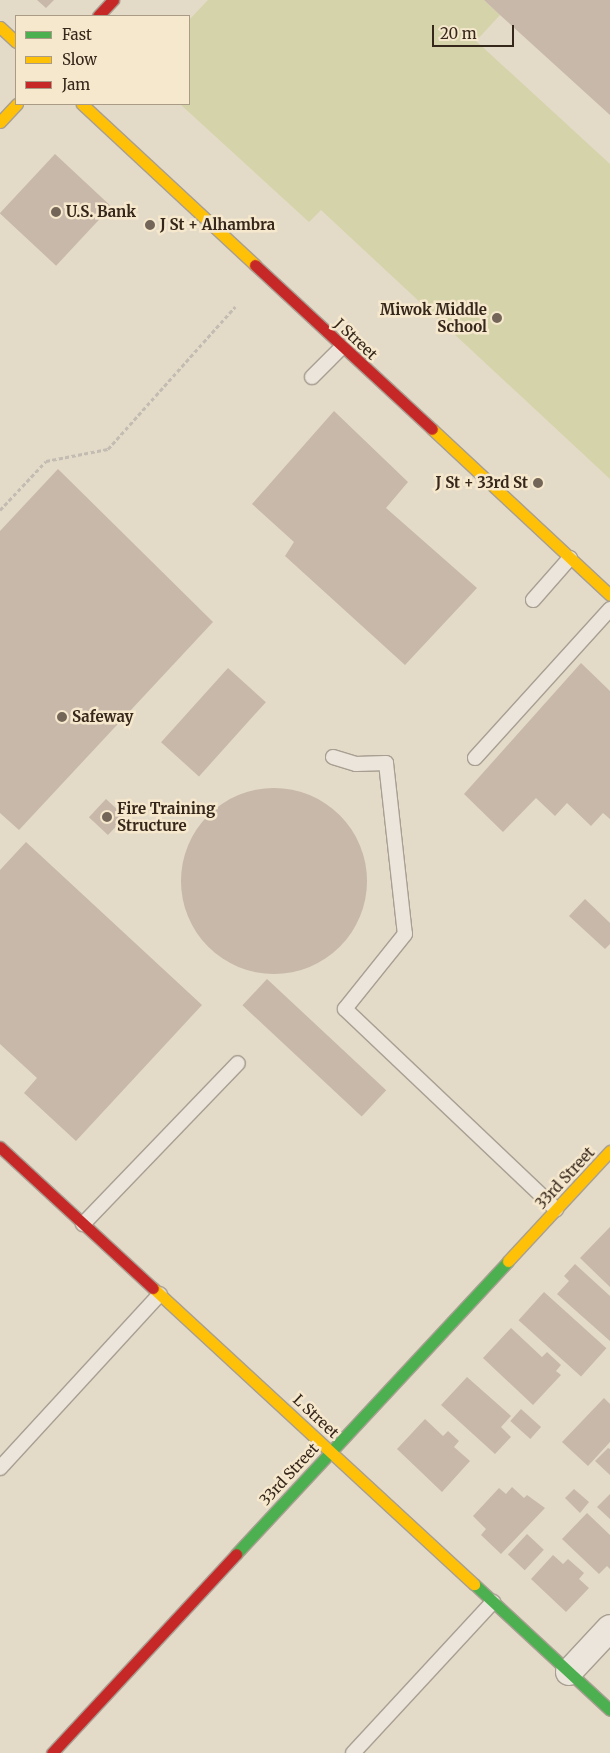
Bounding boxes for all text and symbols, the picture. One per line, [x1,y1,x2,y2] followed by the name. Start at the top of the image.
[15,15,190,105] legend
[435,15,518,47] scale bar
[440,24,477,43] text: 20 m
[62,25,92,44] text: Fast
[62,50,97,69] text: Slow
[62,75,90,94] text: Jam
[66,203,136,221] place label: U.S. Bank
[50,206,62,218] marker: U.S. Bank
[160,216,275,234] place label: J St + Alhambra
[144,219,156,231] marker: J St + Alhambra
[380,300,487,335] place label: Miwok Middle School
[491,312,503,324] marker: Miwok Middle School
[331,315,381,363] street label: J Street
[436,474,528,492] place label: J St + 33rd St
[532,477,544,489] marker: J St + 33rd St
[72,708,133,726] place label: Safeway
[56,711,68,723] marker: Safeway
[117,799,215,834] place label: Fire Training Structure
[101,811,113,823] marker: Fire Training Structure
[532,1143,598,1213] street label: 33rd Street
[289,1390,343,1442] street label: L Street
[256,1439,322,1509] street label: 33rd Street

